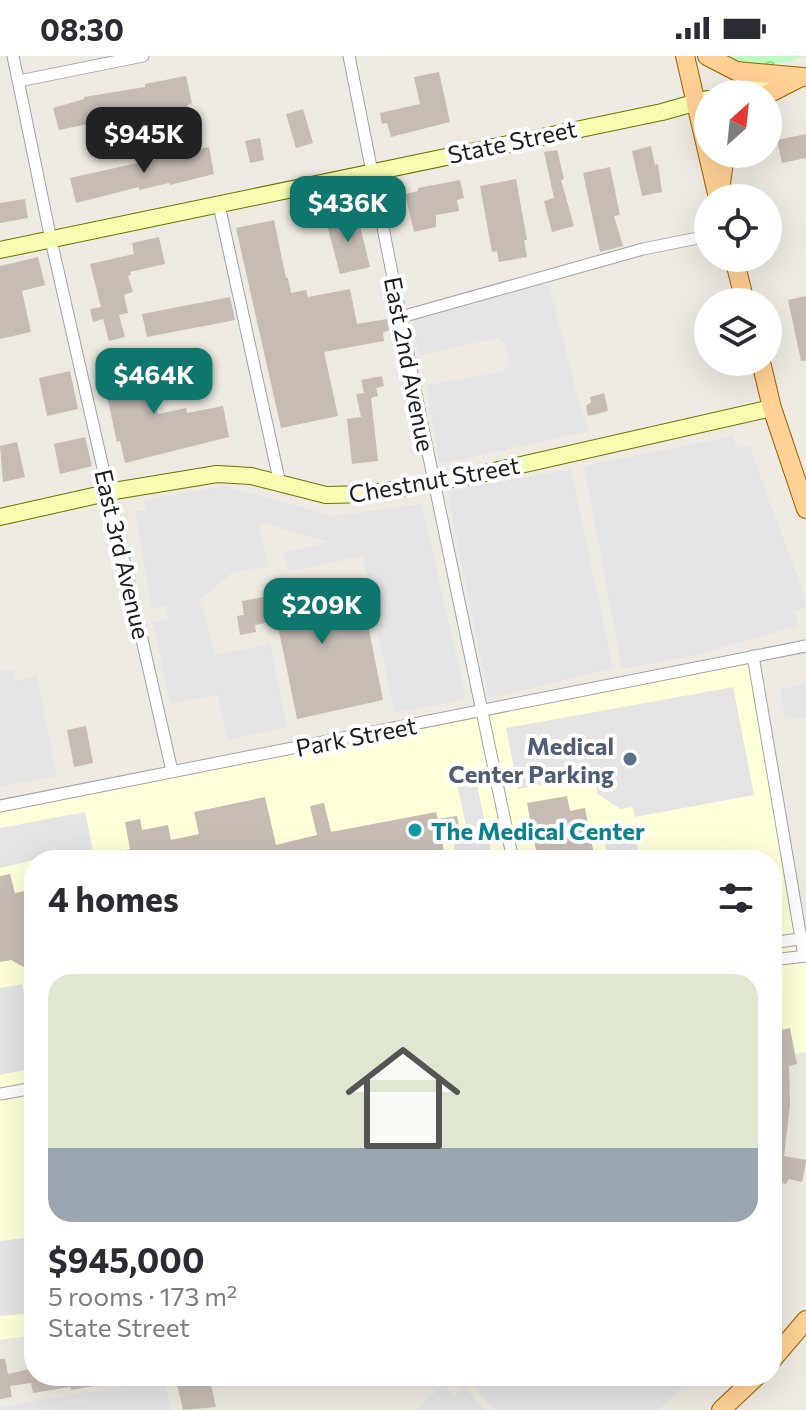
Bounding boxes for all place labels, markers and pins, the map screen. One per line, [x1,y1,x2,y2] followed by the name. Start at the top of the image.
[88,107,200,175] pin: $945K
[292,176,404,244] pin: $436K
[98,348,210,416] pin: $464K
[266,578,378,646] pin: $209K
[448,731,614,788] place label: Medical Center Parking
[621,750,639,768] marker: Medical Center Parking
[431,816,645,845] place label: The Medical Center
[406,821,424,839] marker: The Medical Center

